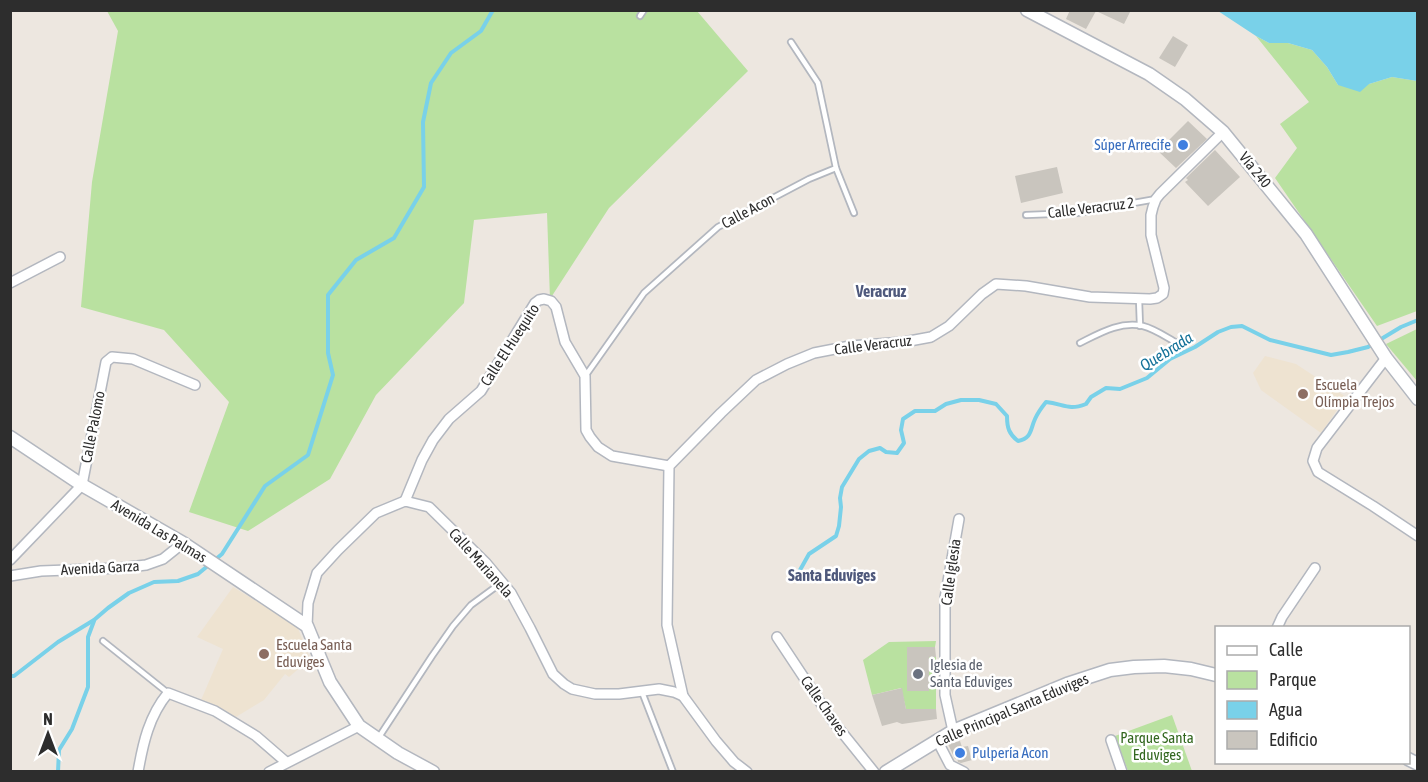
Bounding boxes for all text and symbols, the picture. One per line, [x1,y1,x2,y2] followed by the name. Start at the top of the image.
[1094,136,1171,153] place label: Súper Arrecife
[1176,138,1190,152] marker: Súper Arrecife
[1236,148,1275,191] street label: Vía 240
[718,190,777,232] street label: Calle Acon
[1047,194,1135,221] street label: Calle Veracruz 2
[855,282,907,300] district label: Veracruz
[477,300,542,389] street label: Calle El Huequito
[1136,328,1196,374] water label: Quebrada
[833,331,913,358] street label: Calle Veracruz
[1315,376,1394,410] place label: Escuela Olímpia Trejos
[1296,387,1310,401] marker: Escuela Olímpia Trejos
[77,389,108,464] street label: Calle Palomo
[108,495,210,566] street label: Avenida Las Palmas
[446,525,517,601] street label: Calle Marianela
[937,538,964,606] street label: Calle Iglesia
[60,557,140,578] street label: Avenida Garza
[788,566,876,584] district label: Santa Eduviges
[1215,626,1410,764] legend
[276,636,352,670] place label: Escuela Santa Eduviges
[1269,639,1303,660] text: Calle
[257,647,271,661] marker: Escuela Santa Eduviges
[930,656,1013,690] place label: Iglesia de Santa Eduviges
[911,667,925,681] marker: Iglesia de Santa Eduviges
[1269,669,1317,690] text: Parque
[933,670,1091,750] street label: Calle Principal Santa Eduviges
[798,672,851,739] street label: Calle Chaves
[1269,699,1303,720] text: Agua
[18,704,78,764] north arrow
[43,710,53,728] text: N
[1120,729,1194,763] park label: Parque Santa Eduviges
[1269,729,1318,750] text: Edificio
[972,744,1049,761] place label: Pulpería Acon
[953,746,967,760] marker: Pulpería Acon

